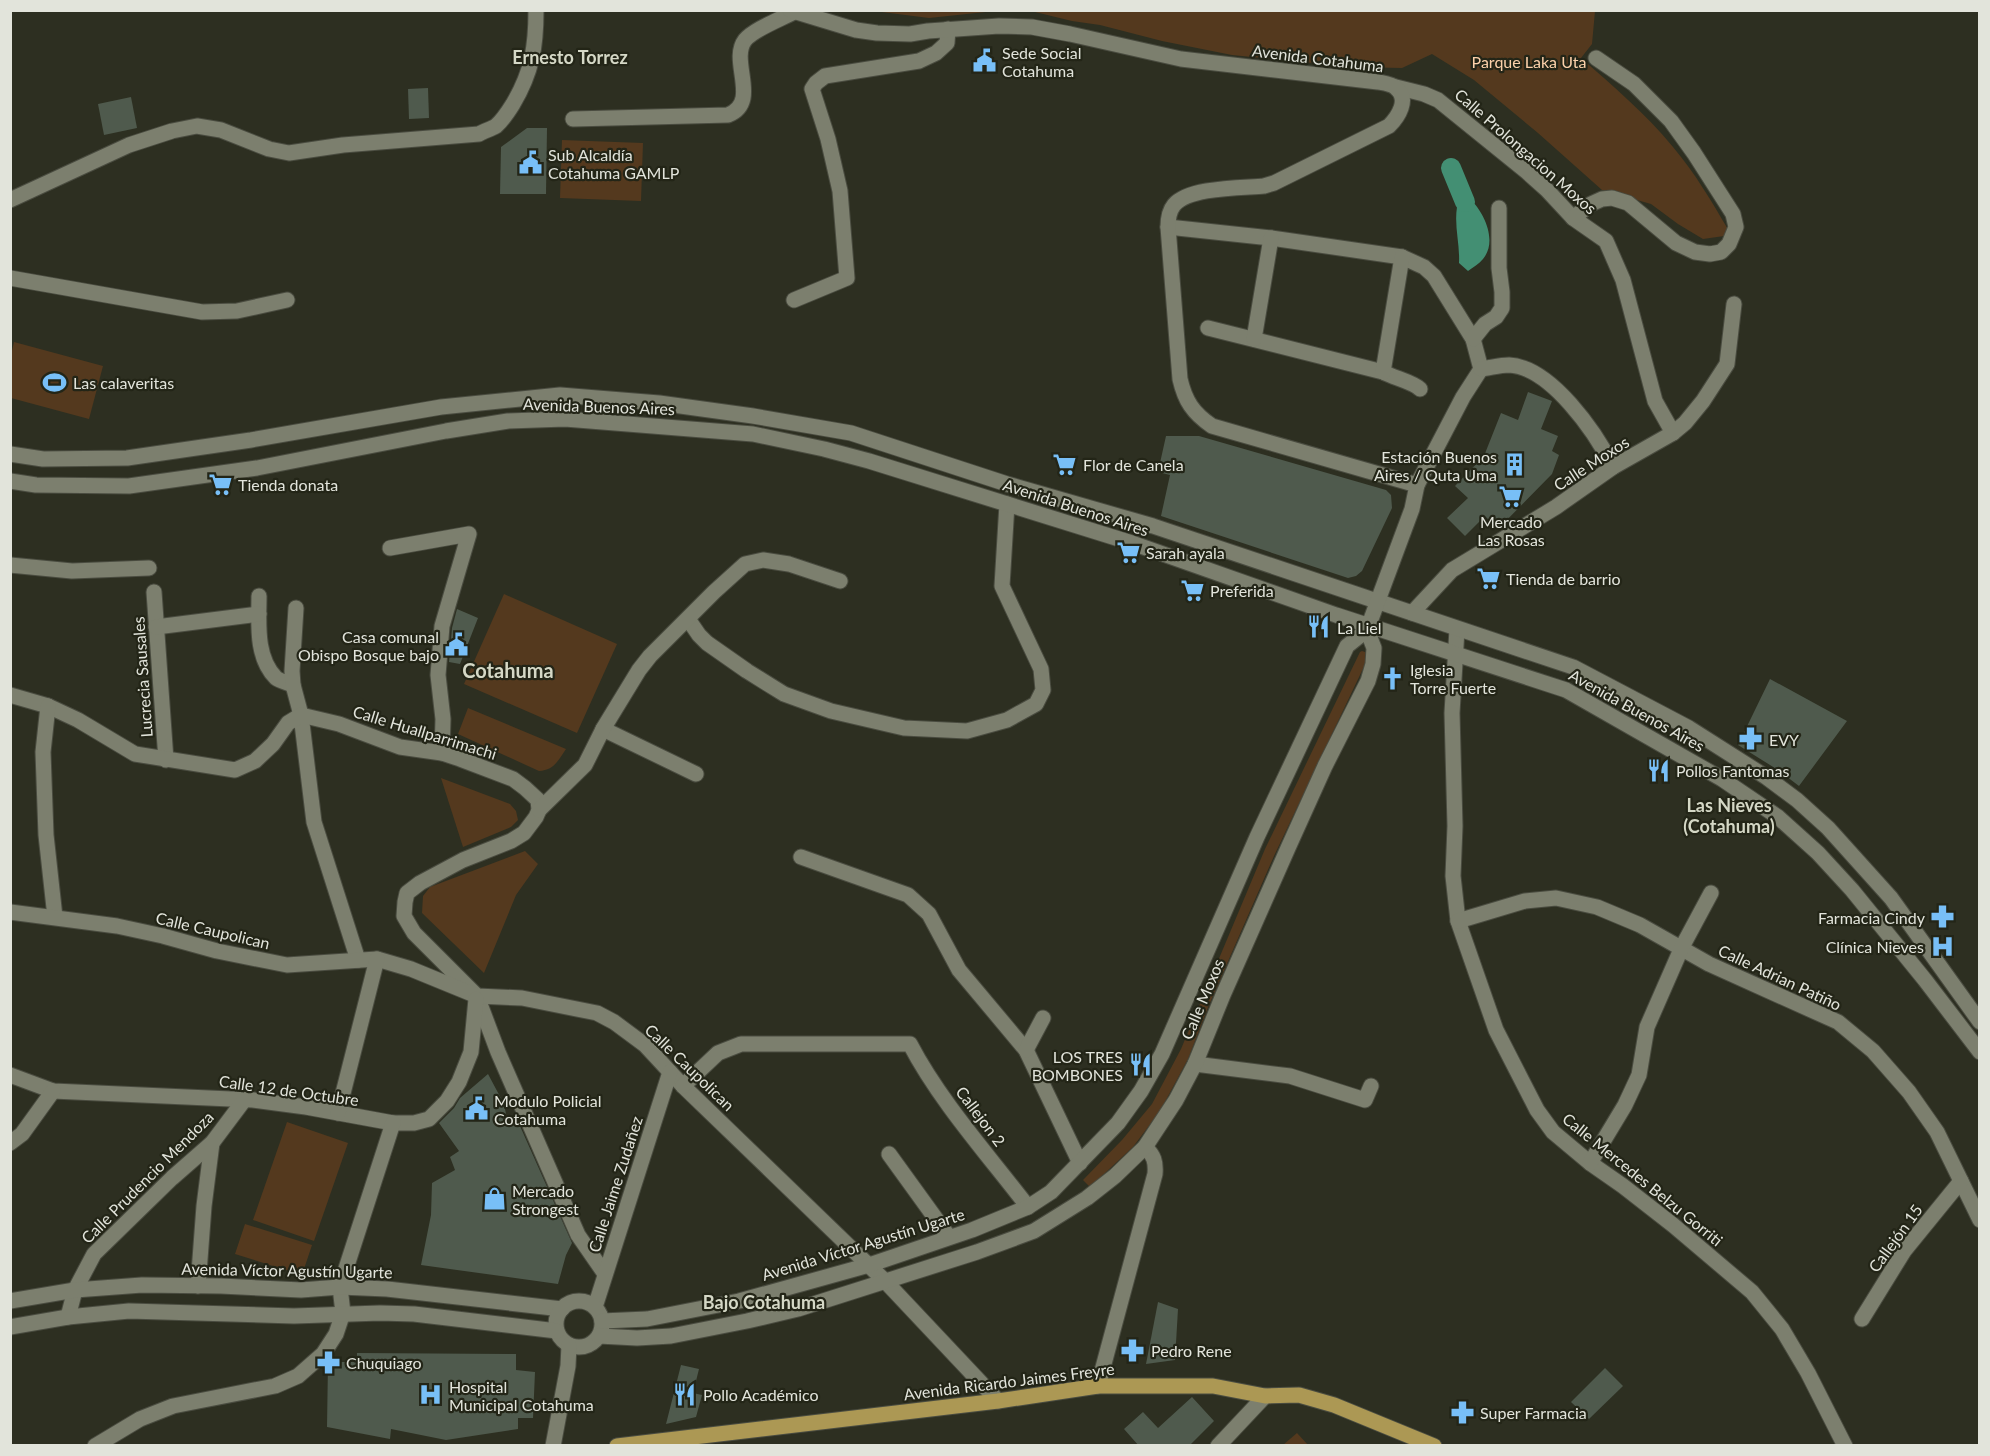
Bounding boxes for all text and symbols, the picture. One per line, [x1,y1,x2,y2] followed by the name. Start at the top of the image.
[1251,40,1385,76] street label: Avenida Cotahuma
[1002,43,1082,80] place label: Sede Social Cotahuma
[512,46,628,68] district label: Ernesto Torrez
[971,48,997,74] public building icon: Sede Social Cotahuma
[1472,52,1586,71] park label: Parque Laka Uta
[1451,84,1601,218] street label: Calle Prolongacion Moxos
[548,145,680,182] place label: Sub Alcaldía Cotahuma GAMLP
[517,150,543,176] public building icon: Sub Alcaldía Cotahuma GAMLP
[42,369,68,395] sports icon: Las calaveritas
[73,373,174,392] place label: Las calaveritas
[523,394,675,418] street label: Avenida Buenos Aires
[1550,432,1632,494] street label: Calle Moxos
[1374,447,1497,484] place label: Estación Buenos Aires / Quta Uma
[1052,451,1078,477] supermarket icon: Flor de Canela
[1502,452,1528,478] building icon: Estación Buenos Aires / Quta Uma
[1083,455,1184,474] place label: Flor de Canela
[207,471,233,497] supermarket icon: Tienda donata
[1001,474,1151,540] street label: Avenida Buenos Aires
[238,475,338,494] place label: Tienda donata
[1498,483,1524,509] supermarket icon: Mercado Las Rosas
[1477,512,1545,549] place label: Mercado Las Rosas
[1115,539,1141,565] supermarket icon: Sarah ayala
[1146,543,1225,562] place label: Sarah ayala
[1475,565,1501,591] supermarket icon: Tienda de barrio
[1506,569,1621,588] place label: Tienda de barrio
[1179,577,1205,603] supermarket icon: Preferida
[1210,581,1274,600] place label: Preferida
[1306,614,1332,640] restaurant icon: La Liel
[128,616,156,738] street label: Lucrecia Sausales
[1337,618,1382,637] place label: La Liel
[298,627,439,664] place label: Casa comunal Obispo Bosque bajo
[444,632,470,658] public building icon: Casa comunal Obispo Bosque bajo
[462,658,554,682] district label: Cotahuma
[1410,660,1496,697] place label: Iglesia Torre Fuerte
[1379,665,1405,691] church icon: Iglesia Torre Fuerte
[1566,665,1708,755] street label: Avenida Buenos Aires
[351,701,499,763] street label: Calle Huallparrimachi
[1738,726,1764,752] pharmacy icon: EVY
[1769,730,1799,749] place label: EVY
[1645,757,1671,783] restaurant icon: Pollos Fantomas
[1676,761,1789,780] place label: Pollos Fantomas
[1683,794,1775,837] district label: Las Nieves (Cotahuma)
[1930,904,1956,930] pharmacy icon: Farmacia Cindy
[154,908,272,952] street label: Calle Caupolican
[1818,908,1926,927] place label: Farmacia Cindy
[1929,933,1955,959] hospital icon: Clínica Nieves
[1826,937,1924,956] place label: Clínica Nieves
[1715,940,1845,1014] street label: Calle Adrian Patiño
[1177,956,1228,1042] street label: Calle Moxos
[642,1020,738,1114] street label: Calle Caupolican
[1032,1047,1123,1084] place label: LOS TRES BOMBONES
[1128,1052,1154,1078] restaurant icon: LOS TRES BOMBONES
[218,1071,360,1109] street label: Calle 12 de Octubre
[952,1082,1010,1150] street label: Callejon 2
[494,1091,602,1128] place label: Modulo Policial Cotahuma
[463,1096,489,1122] public building icon: Modulo Policial Cotahuma
[77,1107,217,1247] street label: Calle Prudencio Mendoza
[1559,1109,1727,1249] street label: Calle Mercedes Belzu Gorriti
[584,1114,646,1254] street label: Calle Jaime Zudañez
[512,1181,579,1218] place label: Mercado Strongest
[481,1186,507,1212] shop icon: Mercado Strongest
[1864,1200,1926,1276] street label: Callejón 15
[759,1204,967,1284] street label: Avenida Víctor Agustín Ugarte
[181,1259,393,1281] street label: Avenida Víctor Agustín Ugarte
[703,1291,825,1313] district label: Bajo Cotahuma
[1120,1337,1146,1363] pharmacy icon: Pedro Rene
[1151,1341,1232,1360] place label: Pedro Rene
[315,1349,341,1375] pharmacy icon: Chuquiago
[346,1353,421,1372] place label: Chuquiago
[903,1359,1115,1403] street label: Avenida Ricardo Jaimes Freyre
[449,1377,594,1414] place label: Hospital Municipal Cotahuma
[672,1381,698,1407] restaurant icon: Pollo Académico
[418,1382,444,1408] hospital icon: Hospital Municipal Cotahuma
[703,1385,819,1404] place label: Pollo Académico
[1449,1399,1475,1425] pharmacy icon: Super Farmacia
[1480,1403,1587,1422] place label: Super Farmacia

